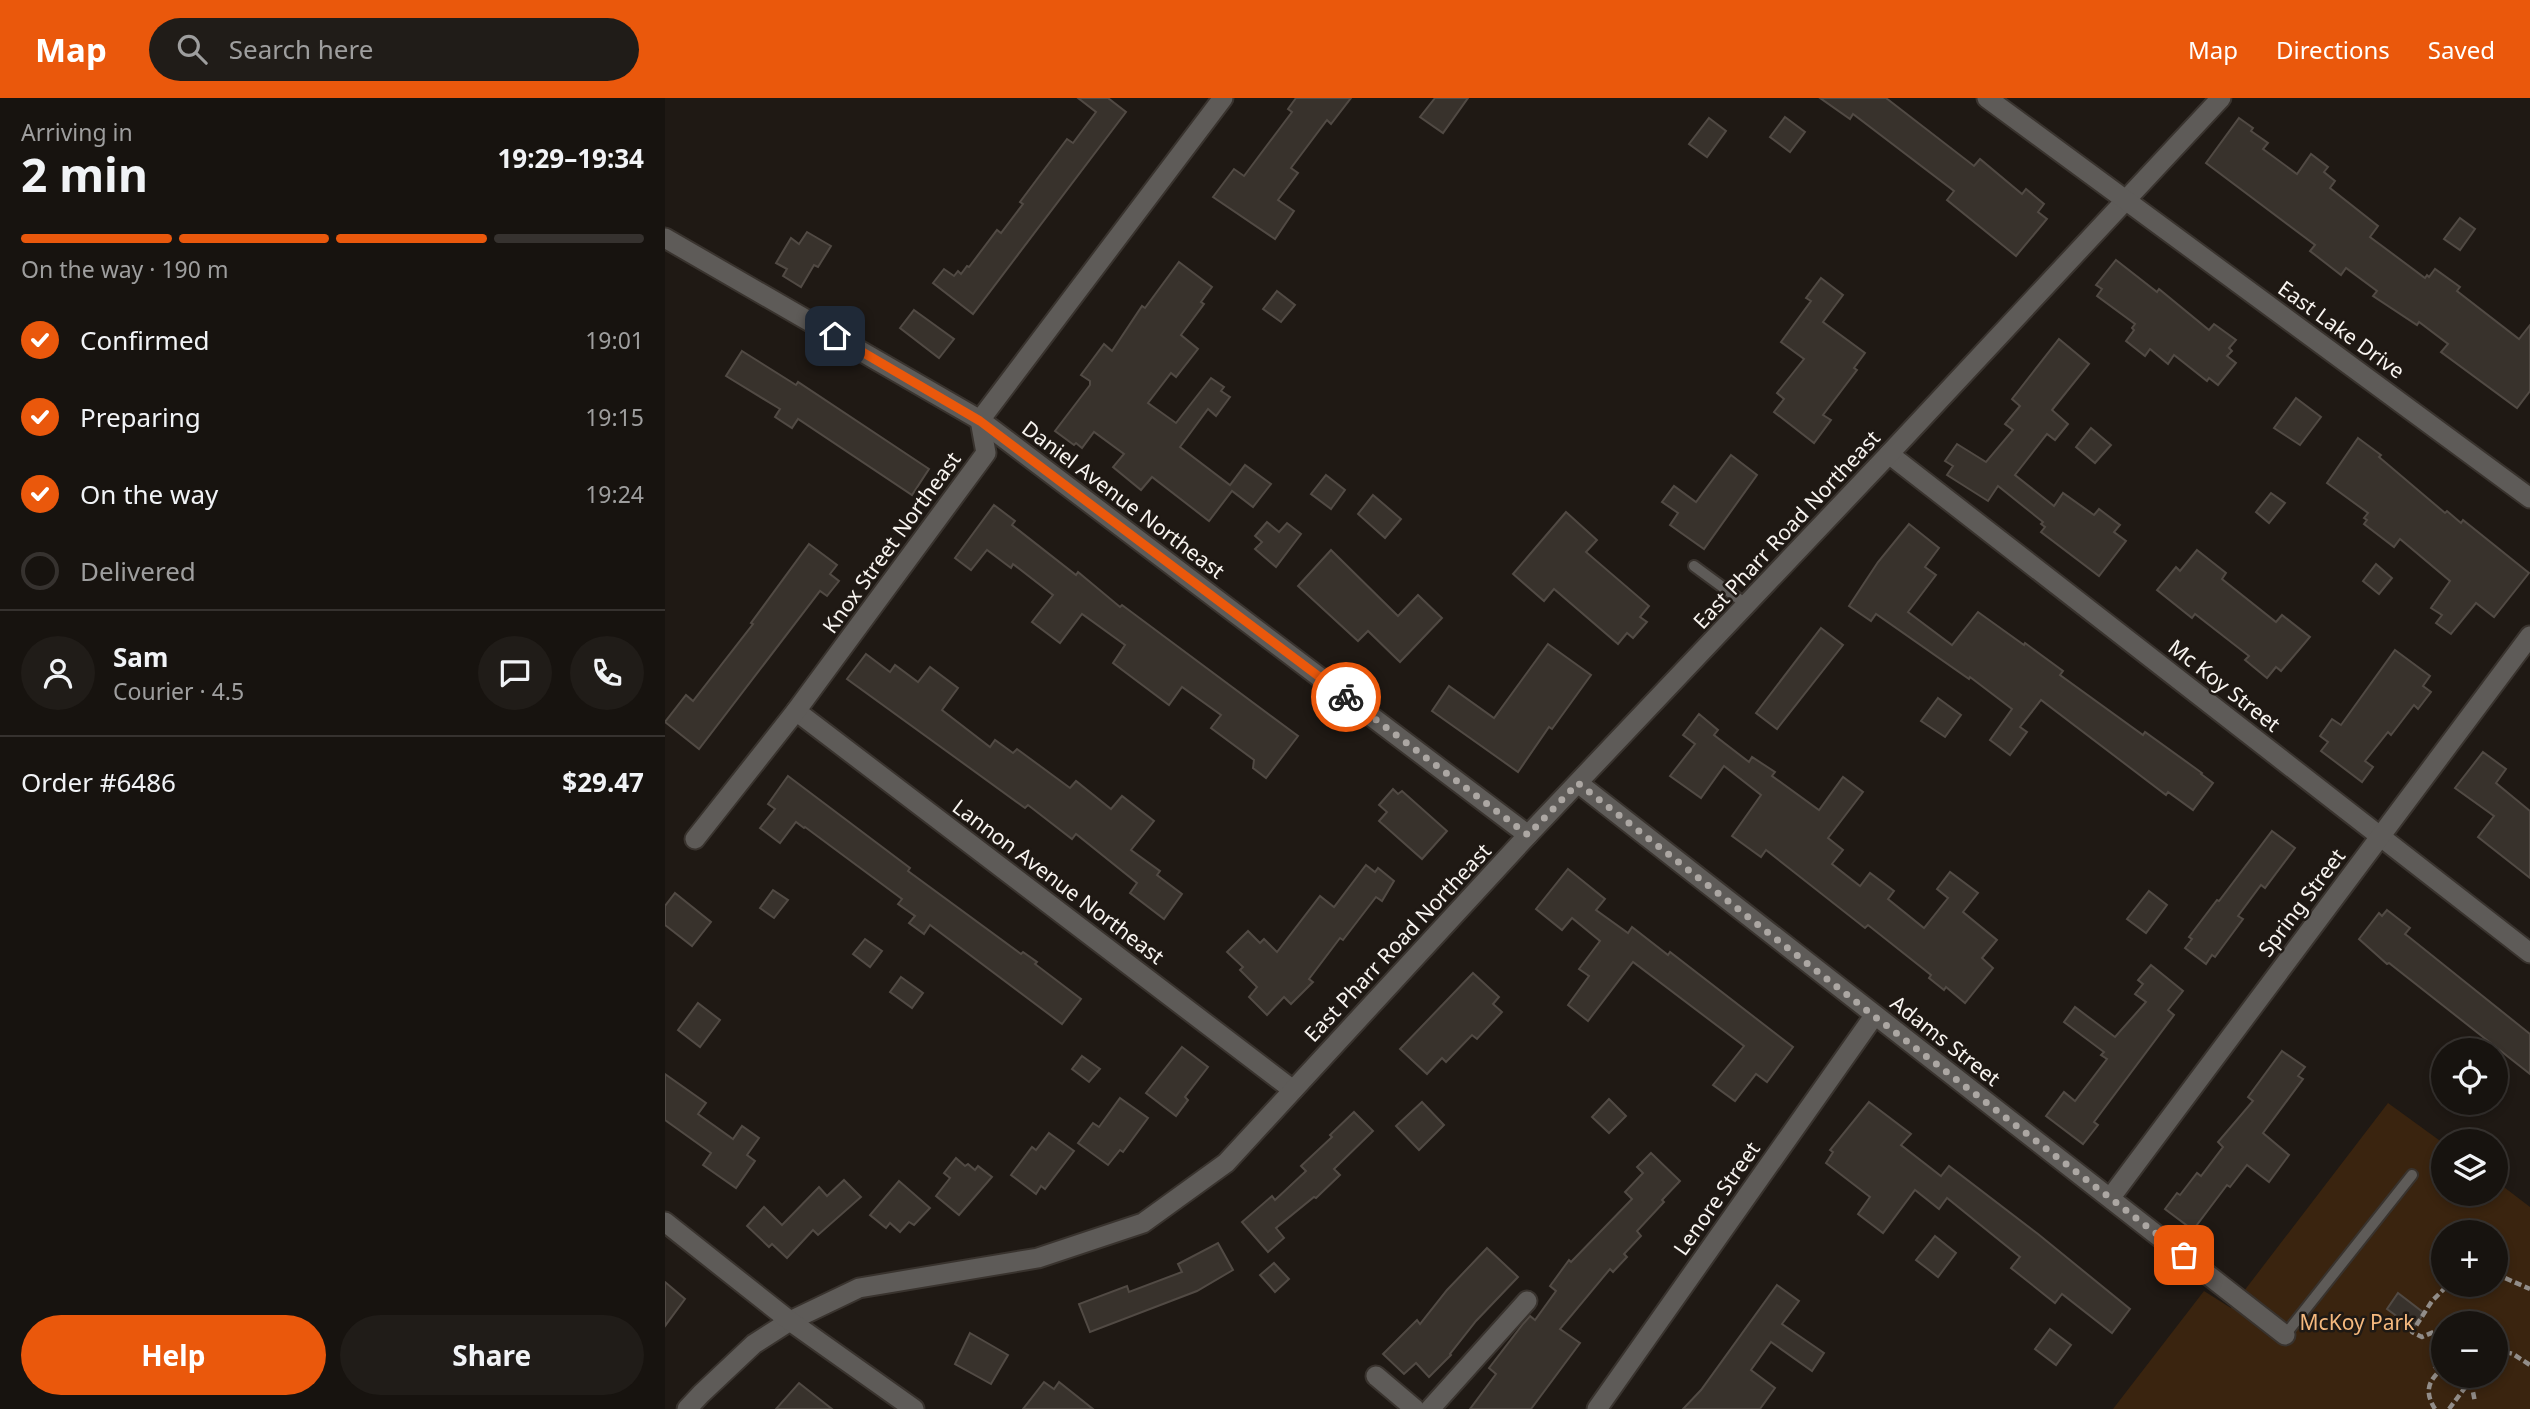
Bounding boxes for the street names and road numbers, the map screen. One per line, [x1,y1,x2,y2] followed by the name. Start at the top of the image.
[2273,274,2410,385] street label: East Lake Drive
[1017,414,1231,585] street label: Daniel Avenue Northeast
[1687,424,1886,635] street label: East Pharr Road Northeast
[816,446,967,639] street label: Knox Street Northeast
[2163,633,2287,738] street label: Mc Koy Street
[947,792,1170,970] street label: Lannon Avenue Northeast
[1298,837,1497,1048] street label: East Pharr Road Northeast
[2251,842,2351,962] street label: Spring Street
[1885,989,2007,1092] street label: Adams Street
[1667,1136,1766,1261] street label: Lenore Street

